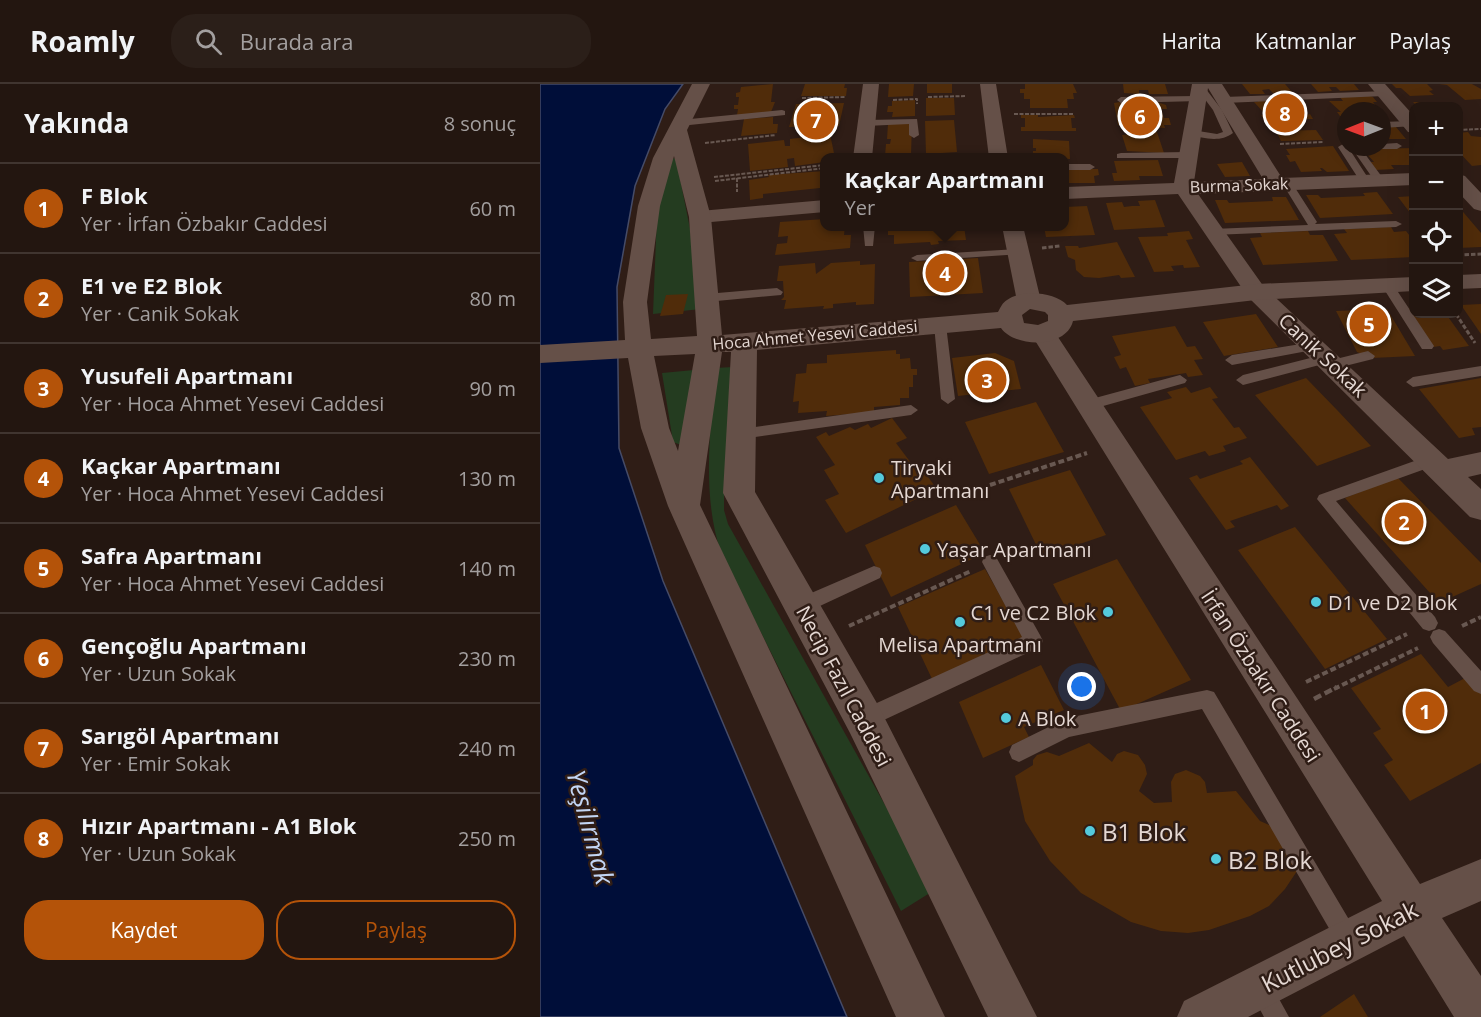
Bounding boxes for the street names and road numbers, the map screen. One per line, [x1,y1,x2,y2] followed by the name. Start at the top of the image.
[1189,172,1289,198] street label: Burma Sokak
[1273,307,1373,403] street label: Canik Sokak
[712,315,918,355] street label: Hoca Ahmet Yesevi Caddesi
[1195,585,1327,767] street label: İrfan Özbakır Caddesi
[790,601,898,771] street label: Necip Fazıl Caddesi
[1255,892,1423,1000] street label: Kutlubey Sokak

